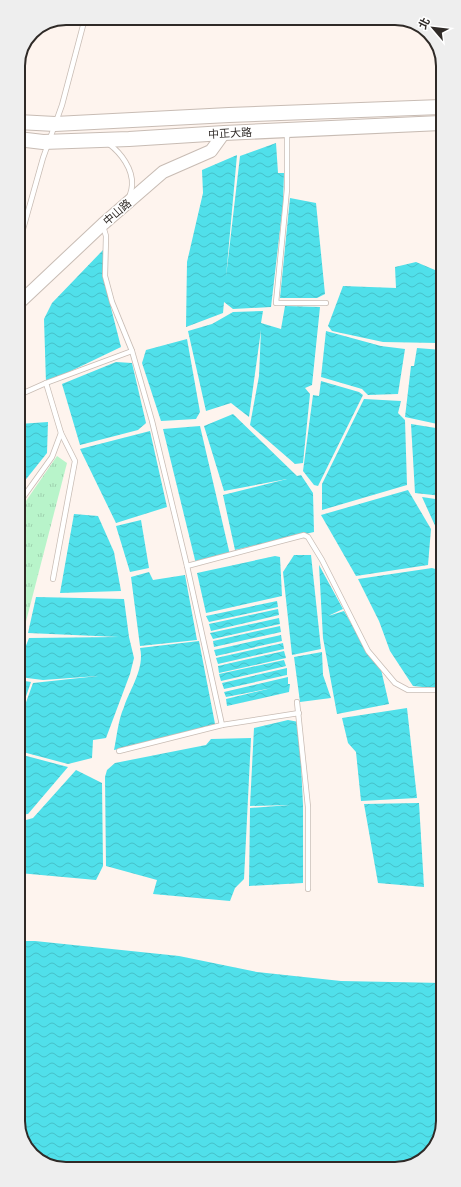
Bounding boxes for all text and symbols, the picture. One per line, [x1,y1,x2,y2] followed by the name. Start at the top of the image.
[413,8,453,48] north arrow
[416,16,433,31] text: 北
[208,126,252,141] street label: 中正大路
[101,197,134,228] street label: 中山路

